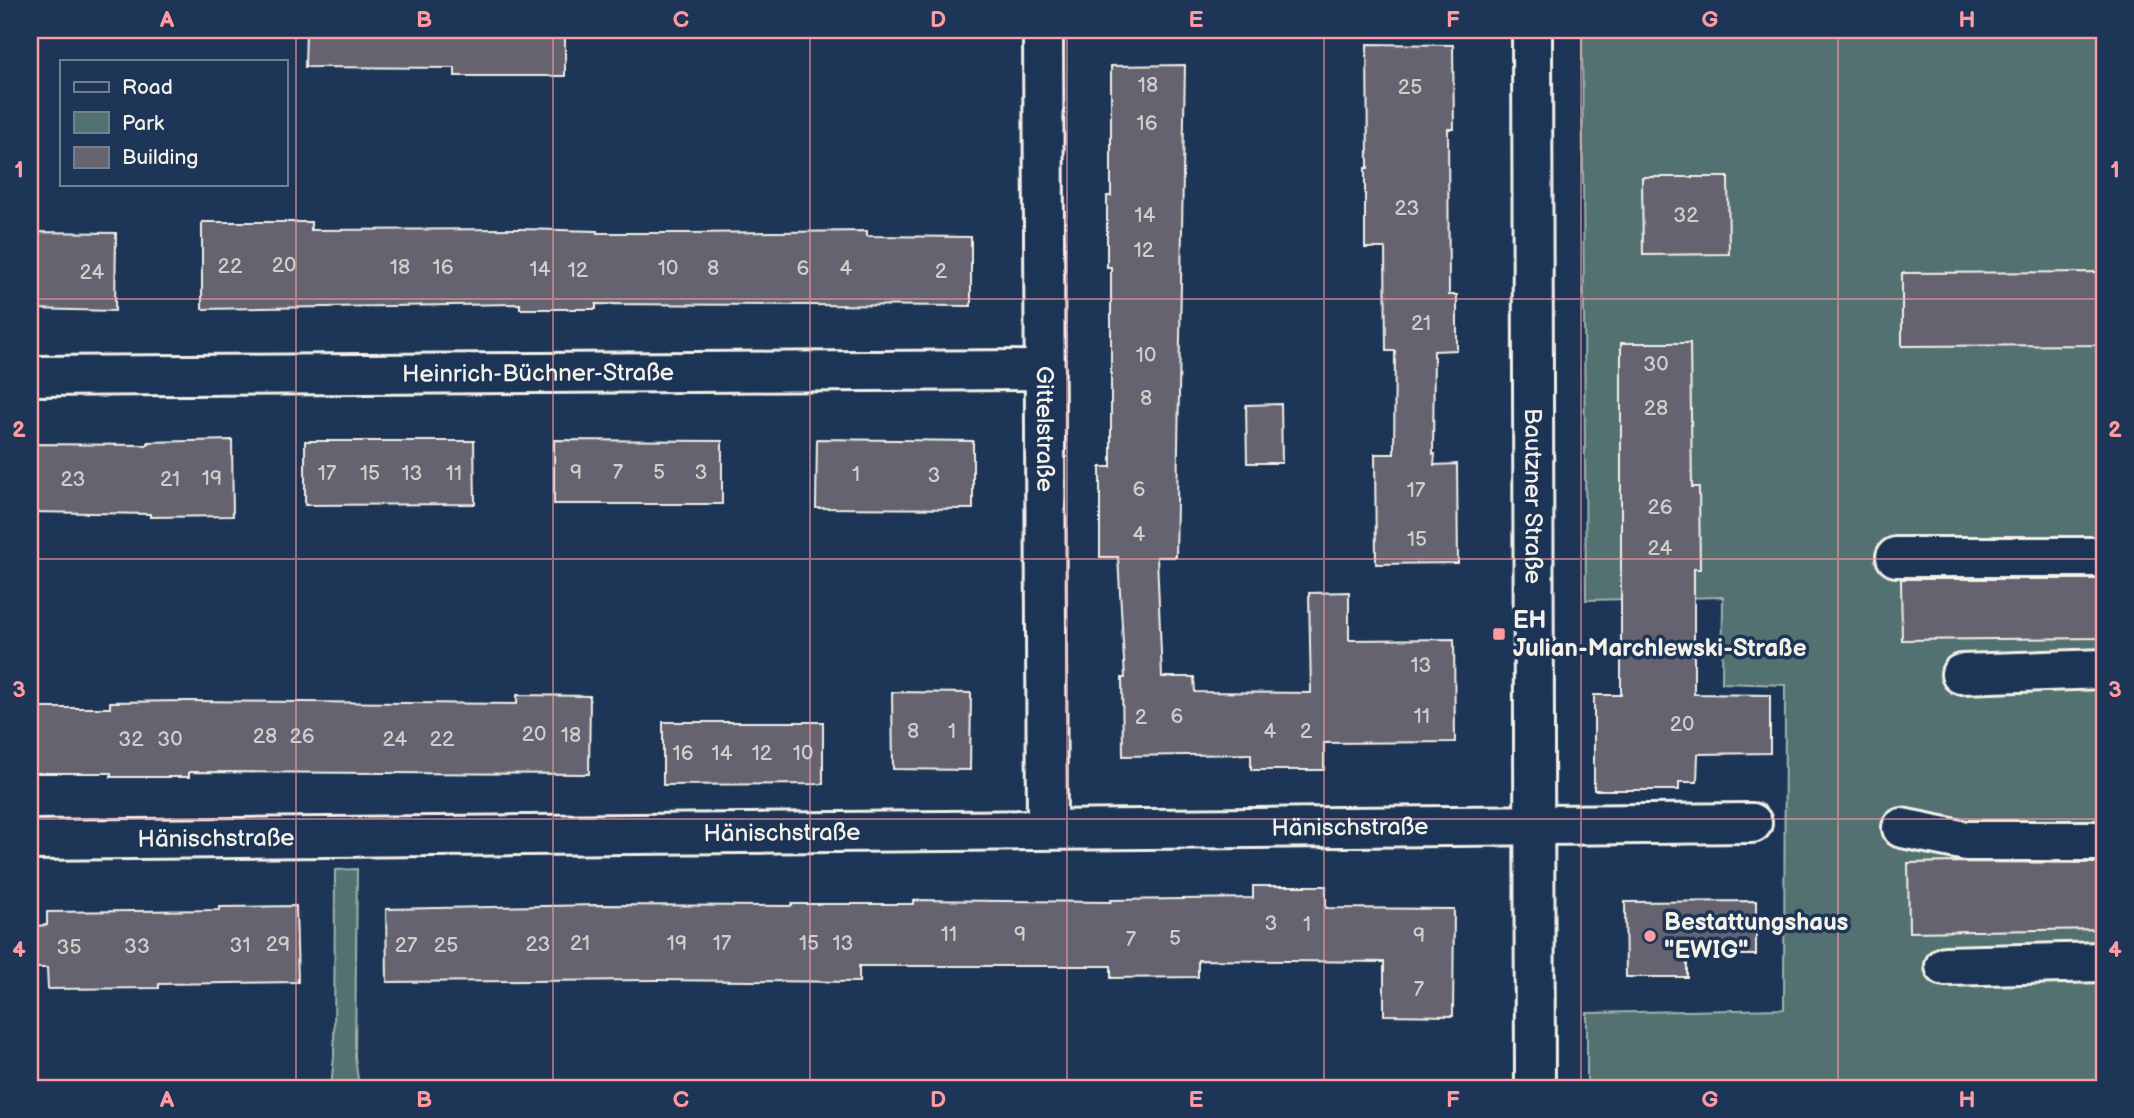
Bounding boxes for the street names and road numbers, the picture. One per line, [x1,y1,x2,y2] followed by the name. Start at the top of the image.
[402,358,674,389] street label: Heinrich-Büchner-Straße
[1030,366,1059,492] street label: Gittelstraße
[1518,408,1548,584] street label: Bautzner Straße
[1271,812,1429,843] street label: Hänischstraße
[703,818,861,848] street label: Hänischstraße
[137,823,295,854] street label: Hänischstraße

